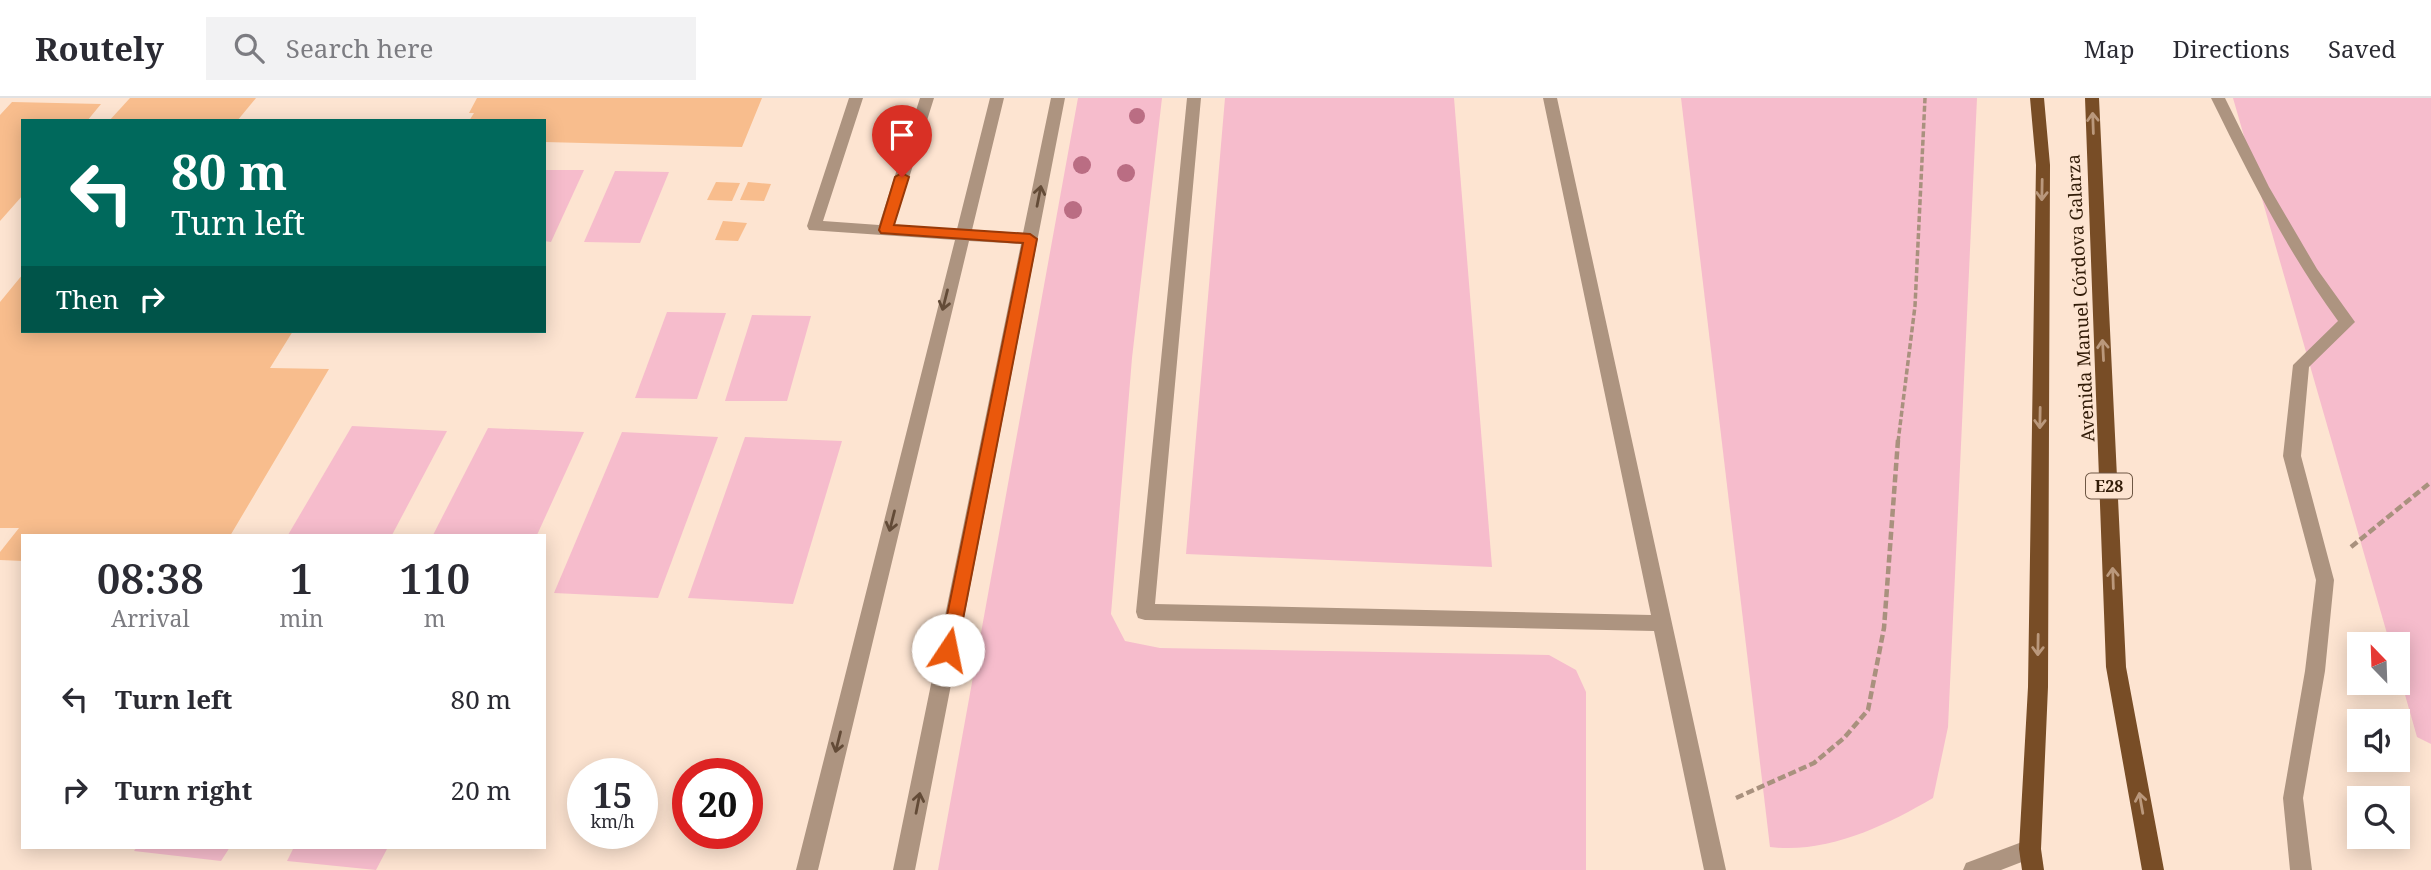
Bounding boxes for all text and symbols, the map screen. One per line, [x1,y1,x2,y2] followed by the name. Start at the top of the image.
[206,17,696,80] search box
[35,26,164,71] text: Routely
[230,29,268,67] icon: search
[286,30,433,66] text: Search here
[2084,32,2135,65] text: Map
[2173,32,2290,65] text: Directions
[2328,32,2396,65] text: Saved
[872,105,932,177] pin
[2087,112,2100,135] one-way arrow
[883,116,921,154] icon: arrive
[171,138,287,204] text: 80 m
[56,147,147,238] icon: left
[2060,154,2100,442] street label: Avenida Manuel Córdova Galarza
[2036,179,2049,202] one-way arrow
[1033,185,1046,208] one-way arrow
[171,201,305,244] text: Turn left
[133,280,171,318] icon: right
[56,281,119,317] text: Then
[938,288,951,311] one-way arrow
[2096,339,2109,362] one-way arrow
[2034,406,2047,429] one-way arrow
[2086,474,2132,498] road number: E28
[885,509,898,532] one-way arrow
[97,549,204,606] text: 08:38
[290,549,313,606] text: 1
[399,549,470,606] text: 110
[2106,566,2119,589] one-way arrow
[111,602,190,634] text: Arrival
[280,602,324,634] text: min
[424,602,446,634] text: m
[911,613,985,687] position arrow
[2347,632,2410,695] north arrow
[2347,632,2410,849] map controls
[2032,634,2045,657] one-way arrow
[56,680,94,718] icon: left
[115,681,232,717] text: Turn left
[451,681,511,717] text: 80 m
[2347,709,2410,772] button: sound
[831,730,844,753] one-way arrow
[672,758,763,849] speed limit sign: 20
[56,771,94,809] icon: right
[593,771,632,818] text: 15
[115,772,252,808] text: Turn right
[451,772,511,808] text: 20 m
[2347,786,2410,849] button: search
[911,792,925,815] one-way arrow
[2134,792,2147,815] one-way arrow
[590,809,635,833] text: km/h

